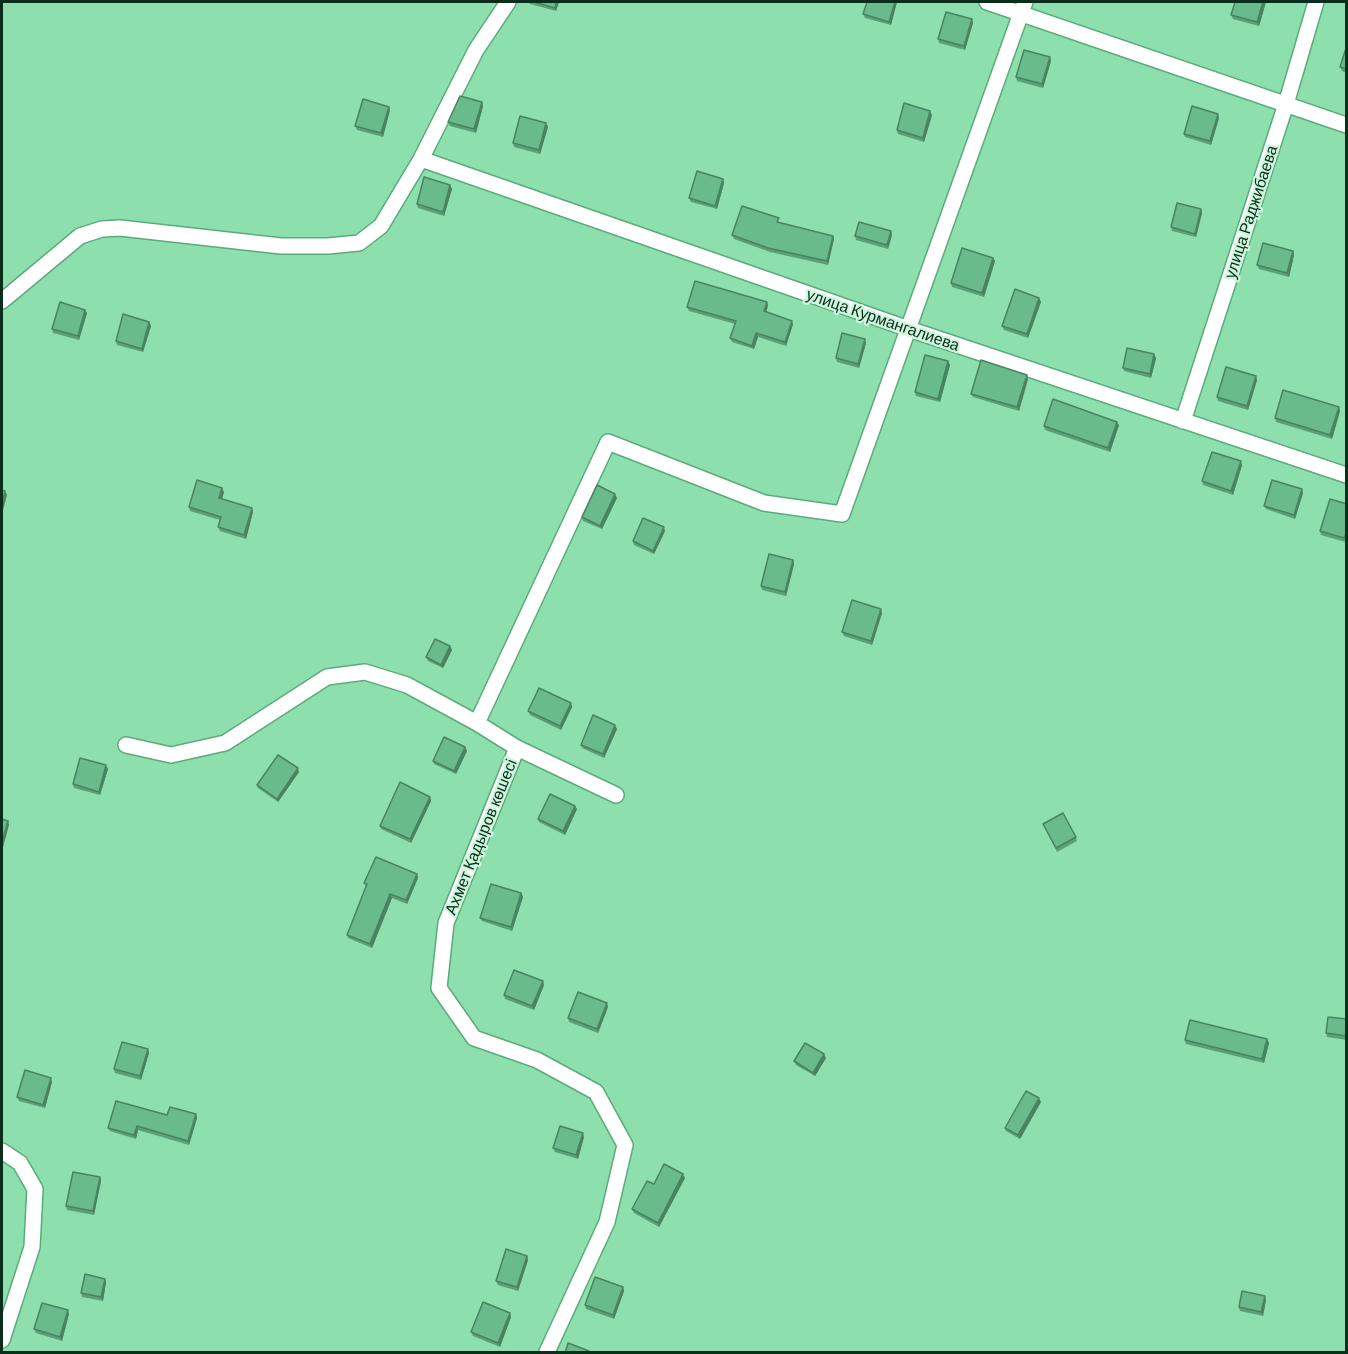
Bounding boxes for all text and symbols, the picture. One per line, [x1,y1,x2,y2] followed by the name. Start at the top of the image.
[1220,143,1282,281] street label: улица Раджибаева
[804,285,962,355] street label: улица Курмангалиева
[441,756,521,918] street label: Ахмет Қадыров көшесі

